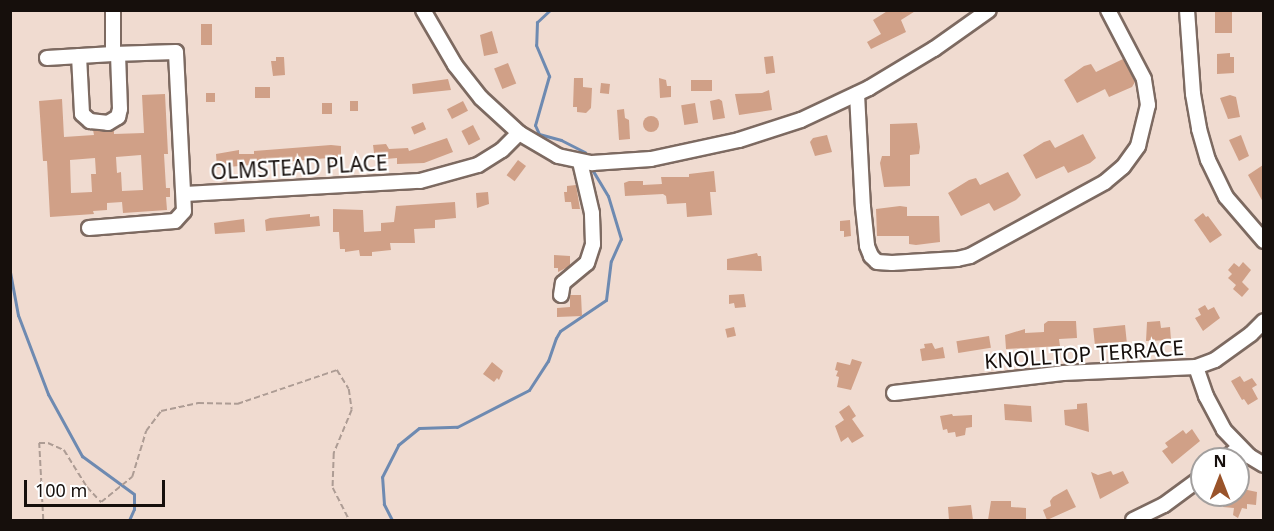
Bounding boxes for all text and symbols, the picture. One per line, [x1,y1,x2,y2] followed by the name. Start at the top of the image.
[210,150,388,184] street label: OLMSTEAD PLACE
[983,334,1185,374] street label: KNOLLTOP TERRACE
[1190,447,1250,507] north arrow
[1213,450,1227,472] text: N
[27,468,168,506] scale bar
[35,478,87,502] text: 100 m

